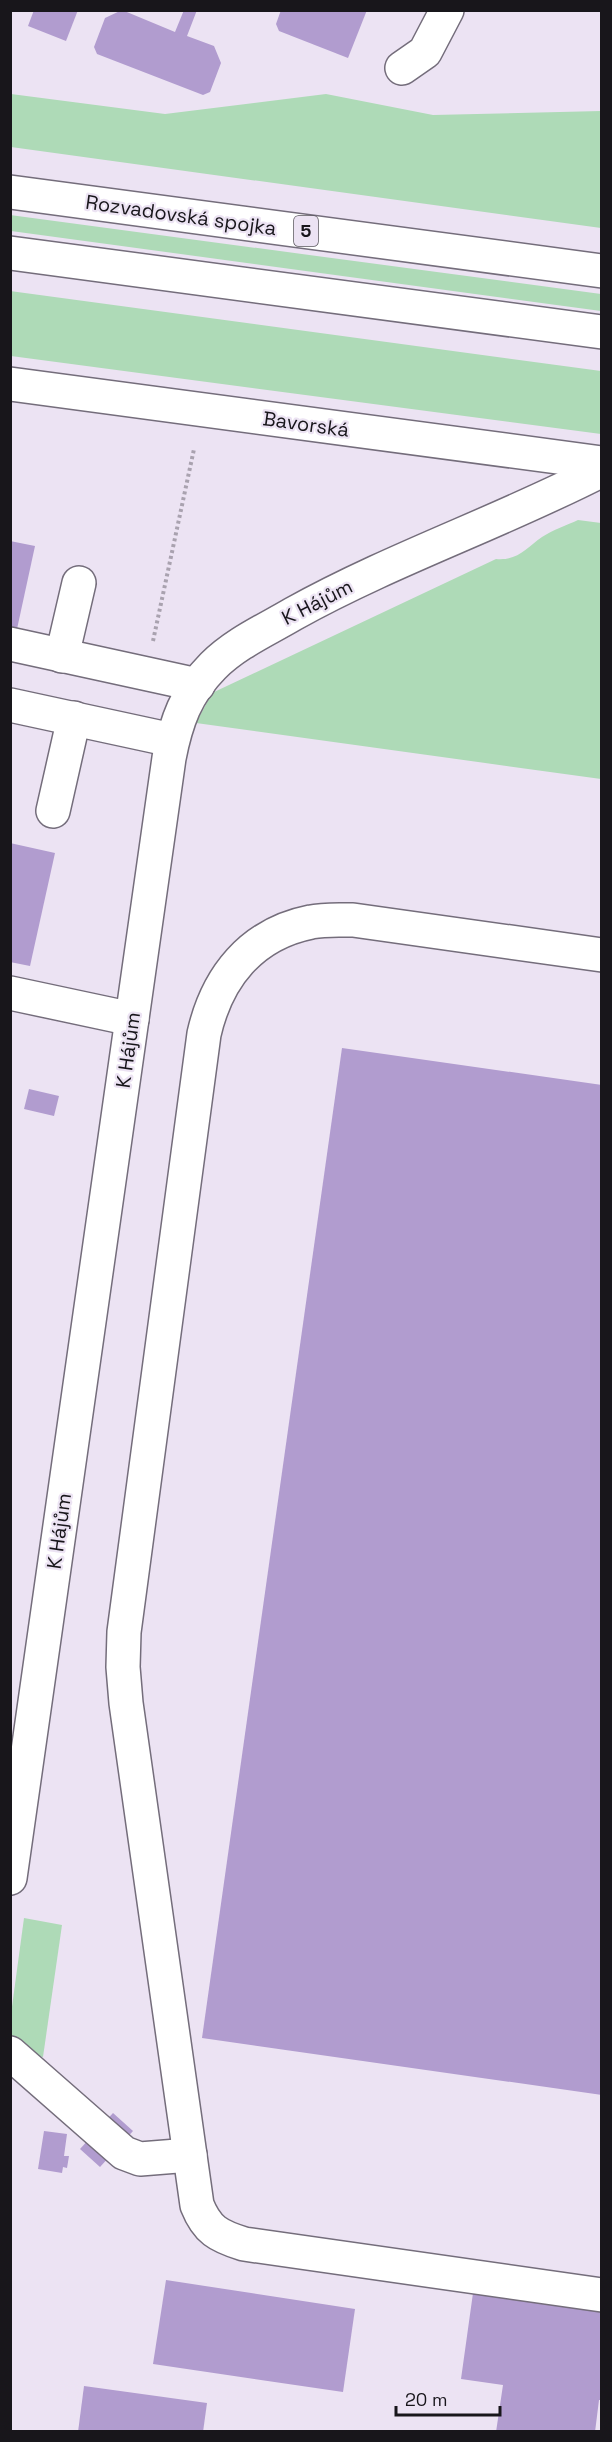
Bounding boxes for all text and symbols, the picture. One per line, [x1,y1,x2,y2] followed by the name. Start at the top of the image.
[84,189,278,241] street label: Rozvadovská spojka
[294,216,318,246] road number: 5
[261,405,351,443] street label: Bavorská
[277,573,357,631] street label: K Hájům
[110,1010,146,1090] street label: K Hájům
[41,1491,77,1571] street label: K Hájům
[396,2379,500,2417] scale bar
[405,2388,448,2411] text: 20 m

